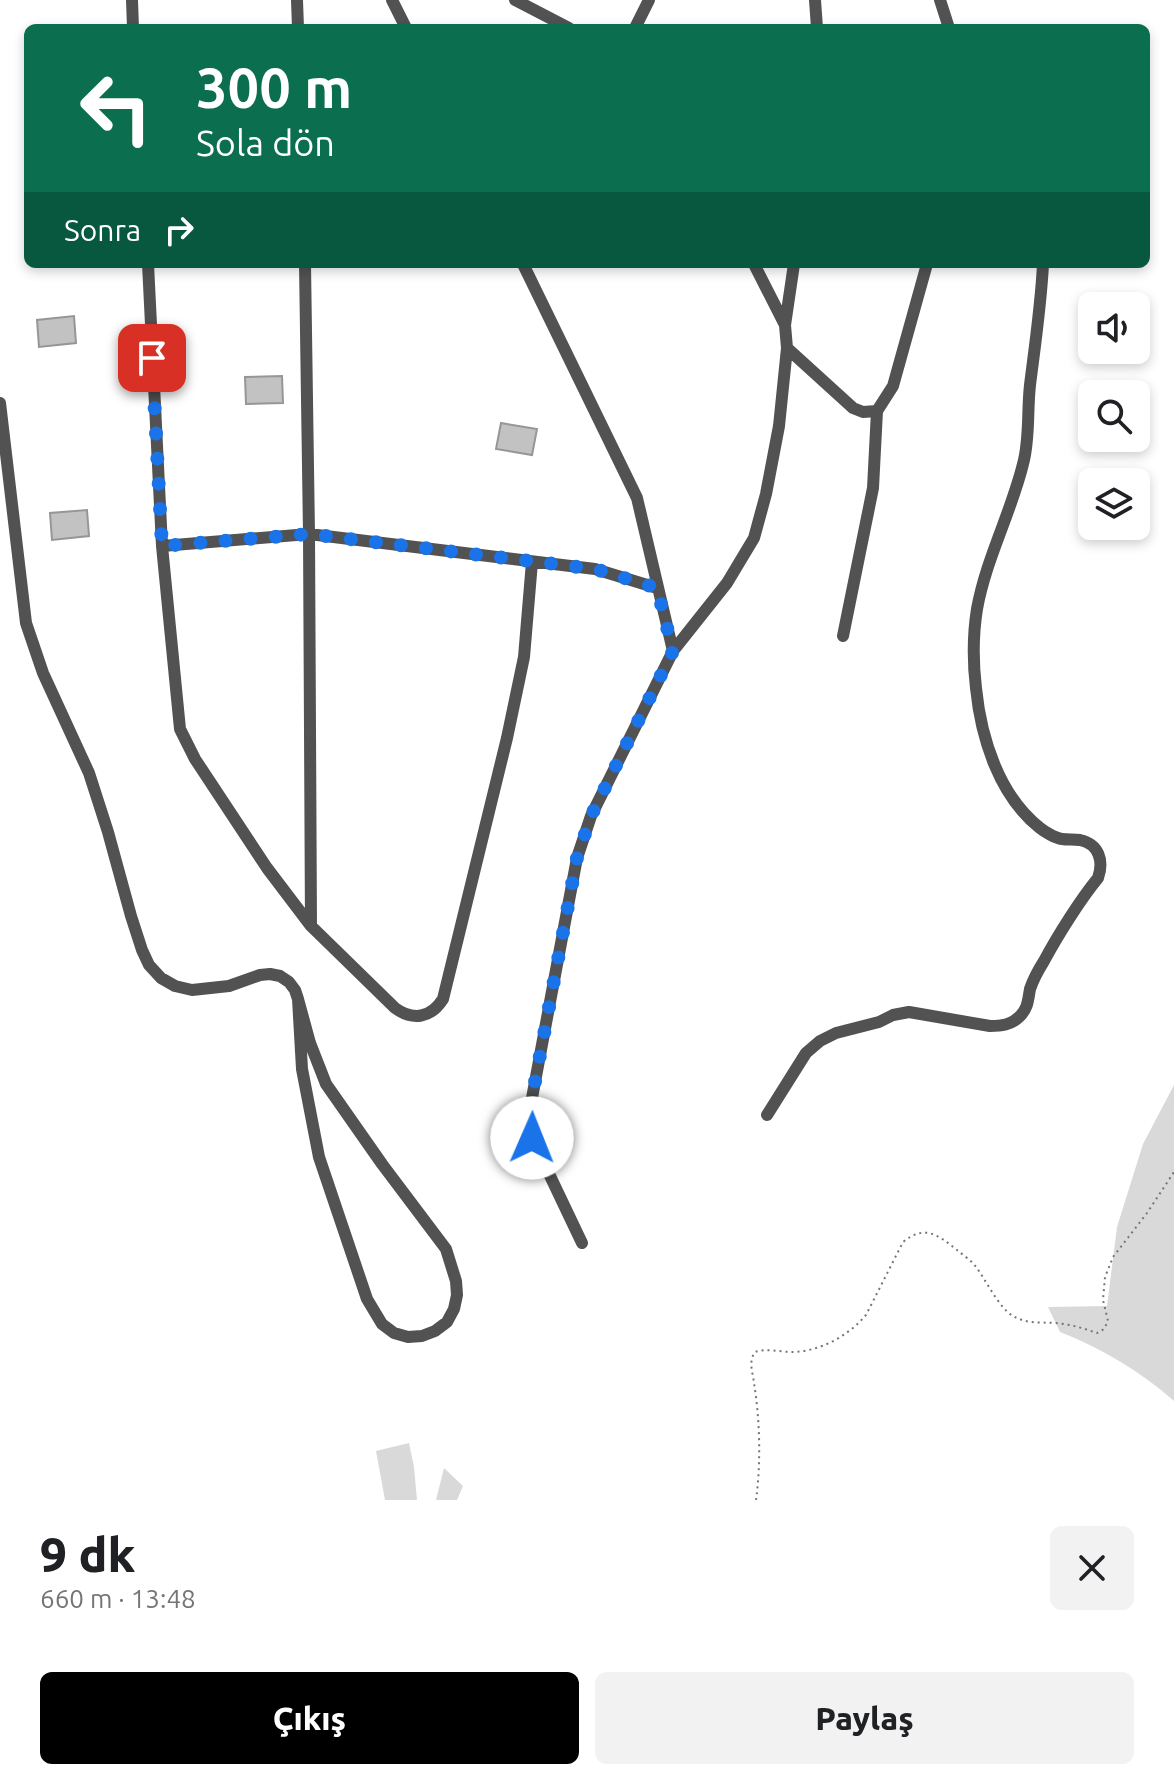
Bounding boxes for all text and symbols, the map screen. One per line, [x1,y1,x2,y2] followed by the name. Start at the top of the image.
[64,56,168,160] icon: left
[196,56,352,119] text: 300 m
[196,122,335,163] text: Sola dön
[157,208,201,252] icon: right
[64,213,141,247] text: Sonra
[1078,292,1150,540] map controls
[1078,292,1150,364] button: sound
[118,324,186,392] pin
[130,336,174,380] icon: arrive
[1078,380,1150,452] button: search
[1078,468,1150,540] button: layers
[490,1096,574,1180] position arrow
[1050,1526,1134,1610] button: close
[40,1527,135,1581] text: 9 dk
[40,1584,196,1613] text: 660 m · 13:48
[40,1672,579,1764] button: Çıkış
[595,1672,1134,1764] button: Paylaş

